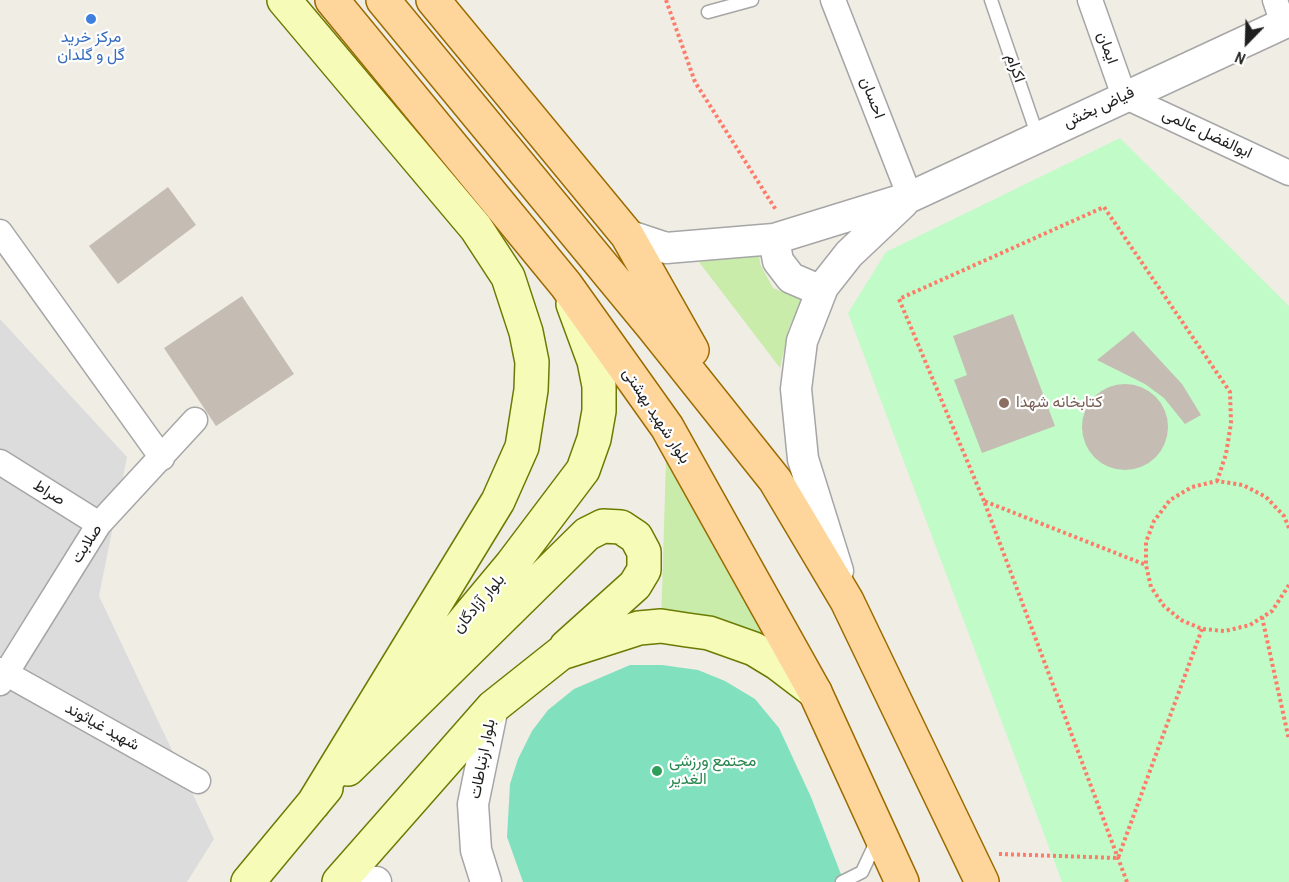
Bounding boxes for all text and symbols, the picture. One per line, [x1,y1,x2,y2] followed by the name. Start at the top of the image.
[84,12,98,26] marker: مرکز خرید گل و گلدان
[1217,12,1277,72] north arrow
[57,28,125,66] place label: مرکز خرید گل و گلدان
[1092,29,1122,67] street label: ایمان
[1231,47,1249,71] text: N
[1001,51,1029,85] street label: اکرام
[855,75,889,121] street label: احسان
[1060,83,1138,133] street label: فیاض بخش
[1159,105,1255,163] street label: ابوالفضل عالمی
[618,364,694,468] street label: بلوار شهید بهشتی
[1016,393,1103,413] place label: کتابخانه شهدا
[997,396,1011,410] marker: کتابخانه شهدا
[29,476,69,510] street label: صراط
[67,521,107,567] street label: صلابت
[449,571,509,637] street label: بلوار آزادگان
[61,699,143,755] street label: شهید غیاثوند
[466,717,500,801] street label: بلوار ارتباطات
[669,752,756,790] place label: مجتمع ورزشی الغدیر
[650,764,664,778] marker: مجتمع ورزشی الغدیر

